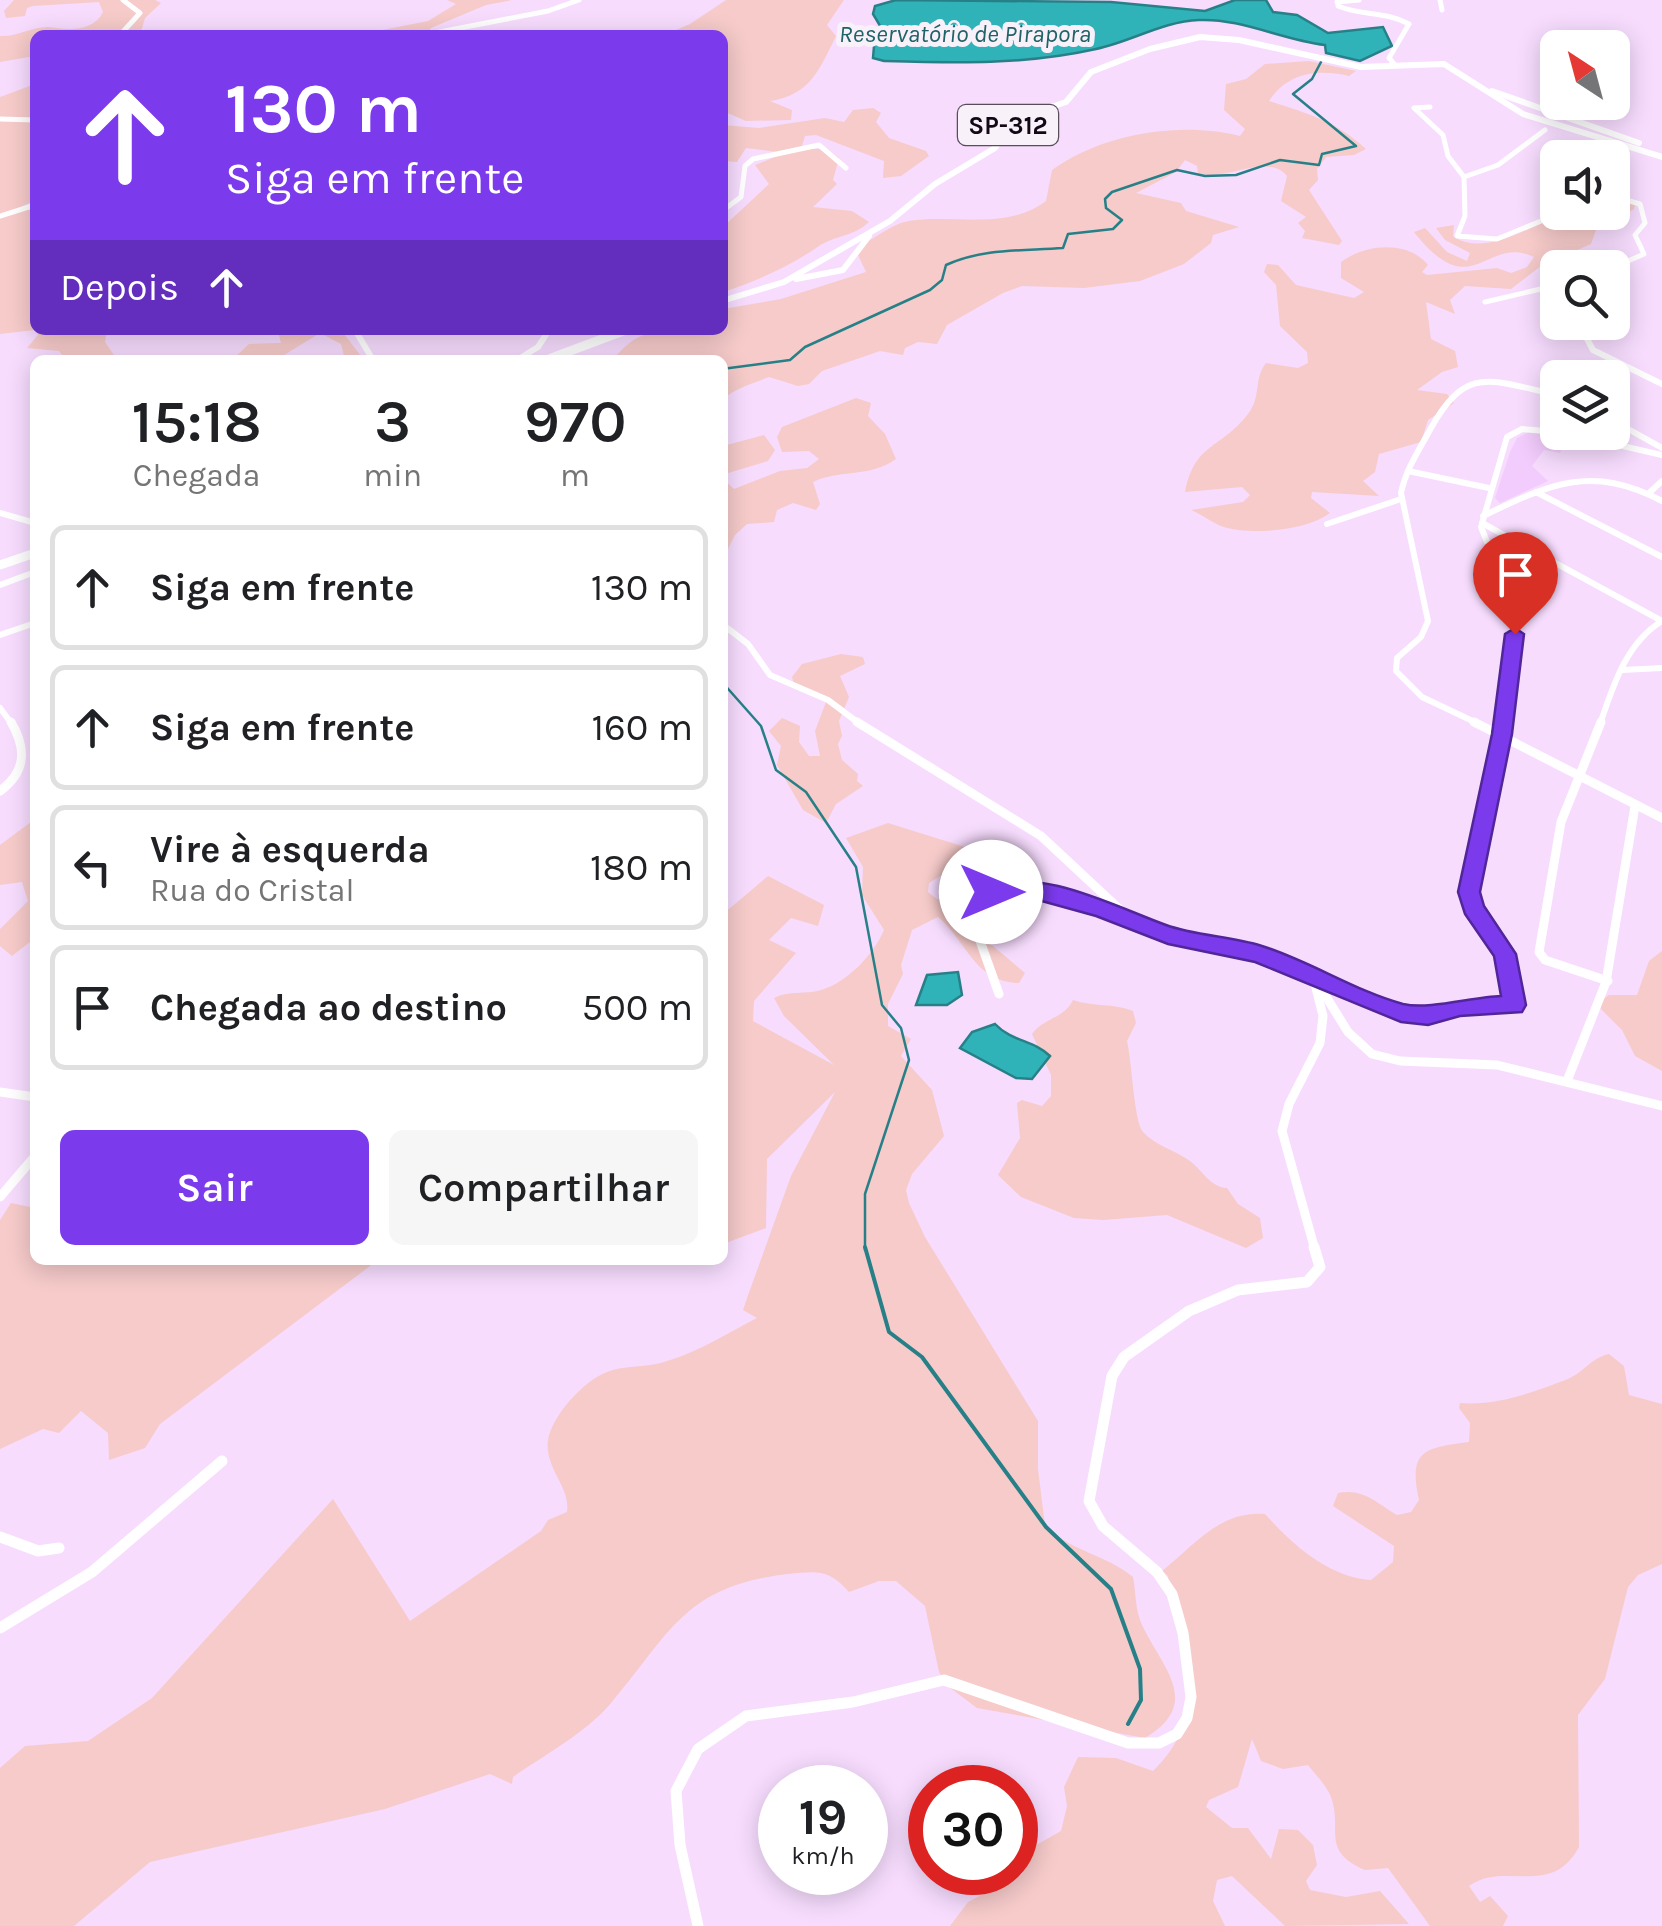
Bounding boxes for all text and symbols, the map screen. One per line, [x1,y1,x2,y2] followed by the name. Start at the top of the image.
[839,19,1091,48] water label: Reservatório de Pirapora
[1540,30,1630,120] north arrow
[1540,30,1630,450] map controls
[225,68,422,150] text: 130 m
[60,70,190,200] icon: ahead
[958,105,1058,145] road number: SP-312
[1540,140,1630,230] button: sound
[225,152,524,204] text: Siga em frente
[1540,250,1630,340] button: search
[199,260,254,315] icon: ahead
[60,265,179,310] text: Depois
[1540,360,1630,450] button: layers
[132,387,262,457] text: 15:18
[374,387,411,457] text: 3
[524,387,626,457] text: 970
[133,457,260,494] text: Chegada
[363,457,422,494] text: min
[560,457,590,494] text: m
[1473,532,1558,635] pin
[1488,547,1543,602] icon: arrive
[65,560,120,615] icon: ahead
[150,565,414,610] text: Siga em frente
[591,565,693,610] text: 130 m
[65,700,120,755] icon: ahead
[150,705,414,750] text: Siga em frente
[592,705,693,750] text: 160 m
[150,827,430,872] text: Vire à esquerda
[65,840,120,895] icon: left
[939,840,1043,944] position arrow
[590,845,693,890] text: 180 m
[150,872,354,909] text: Rua do Cristal
[65,980,120,1035] icon: arrive
[150,985,507,1030] text: Chegada ao destino
[582,985,693,1030] text: 500 m
[60,1130,369,1245] button: Sair
[389,1130,698,1245] button: Compartilhar
[908,1765,1038,1895] speed limit sign: 30
[799,1788,847,1847] text: 19
[791,1841,855,1870] text: km/h

